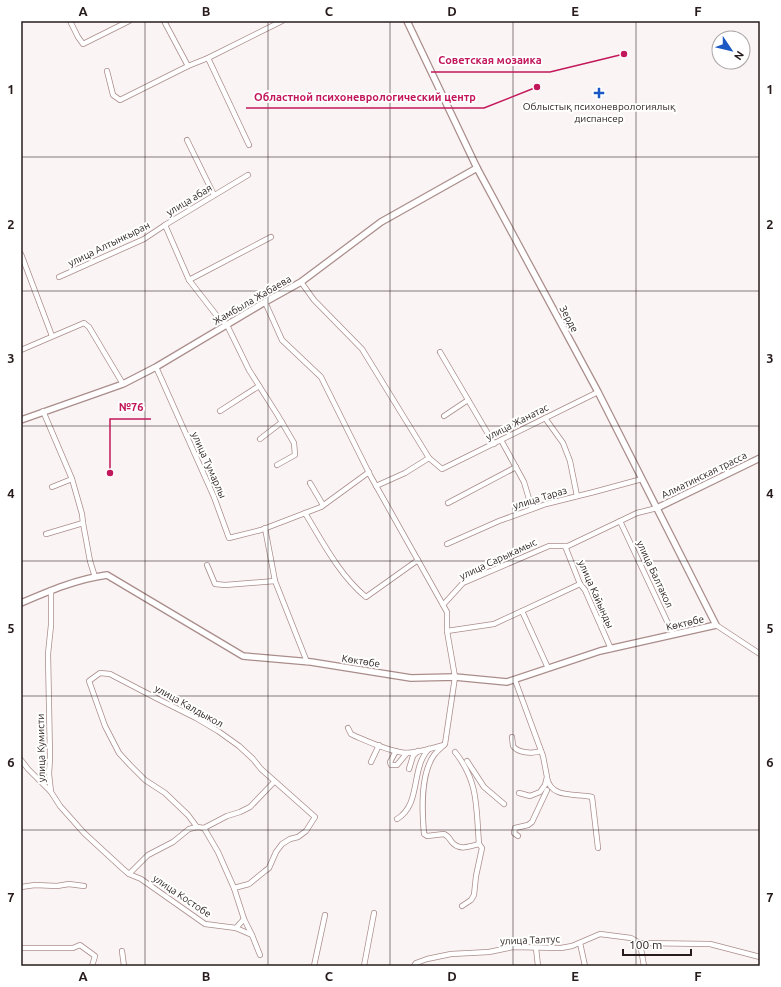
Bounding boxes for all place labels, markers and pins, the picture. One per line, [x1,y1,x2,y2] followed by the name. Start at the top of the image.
[431,49,550,72] callout: Советская мозаика
[246,85,484,108] callout: Областной психоневрологический центр
[593,87,605,99] marker: Облыстық психоневрологиялық диспансер
[523,101,676,124] place label: Облыстық психоневрологиялық диспансер
[110,396,151,419] callout: №76

